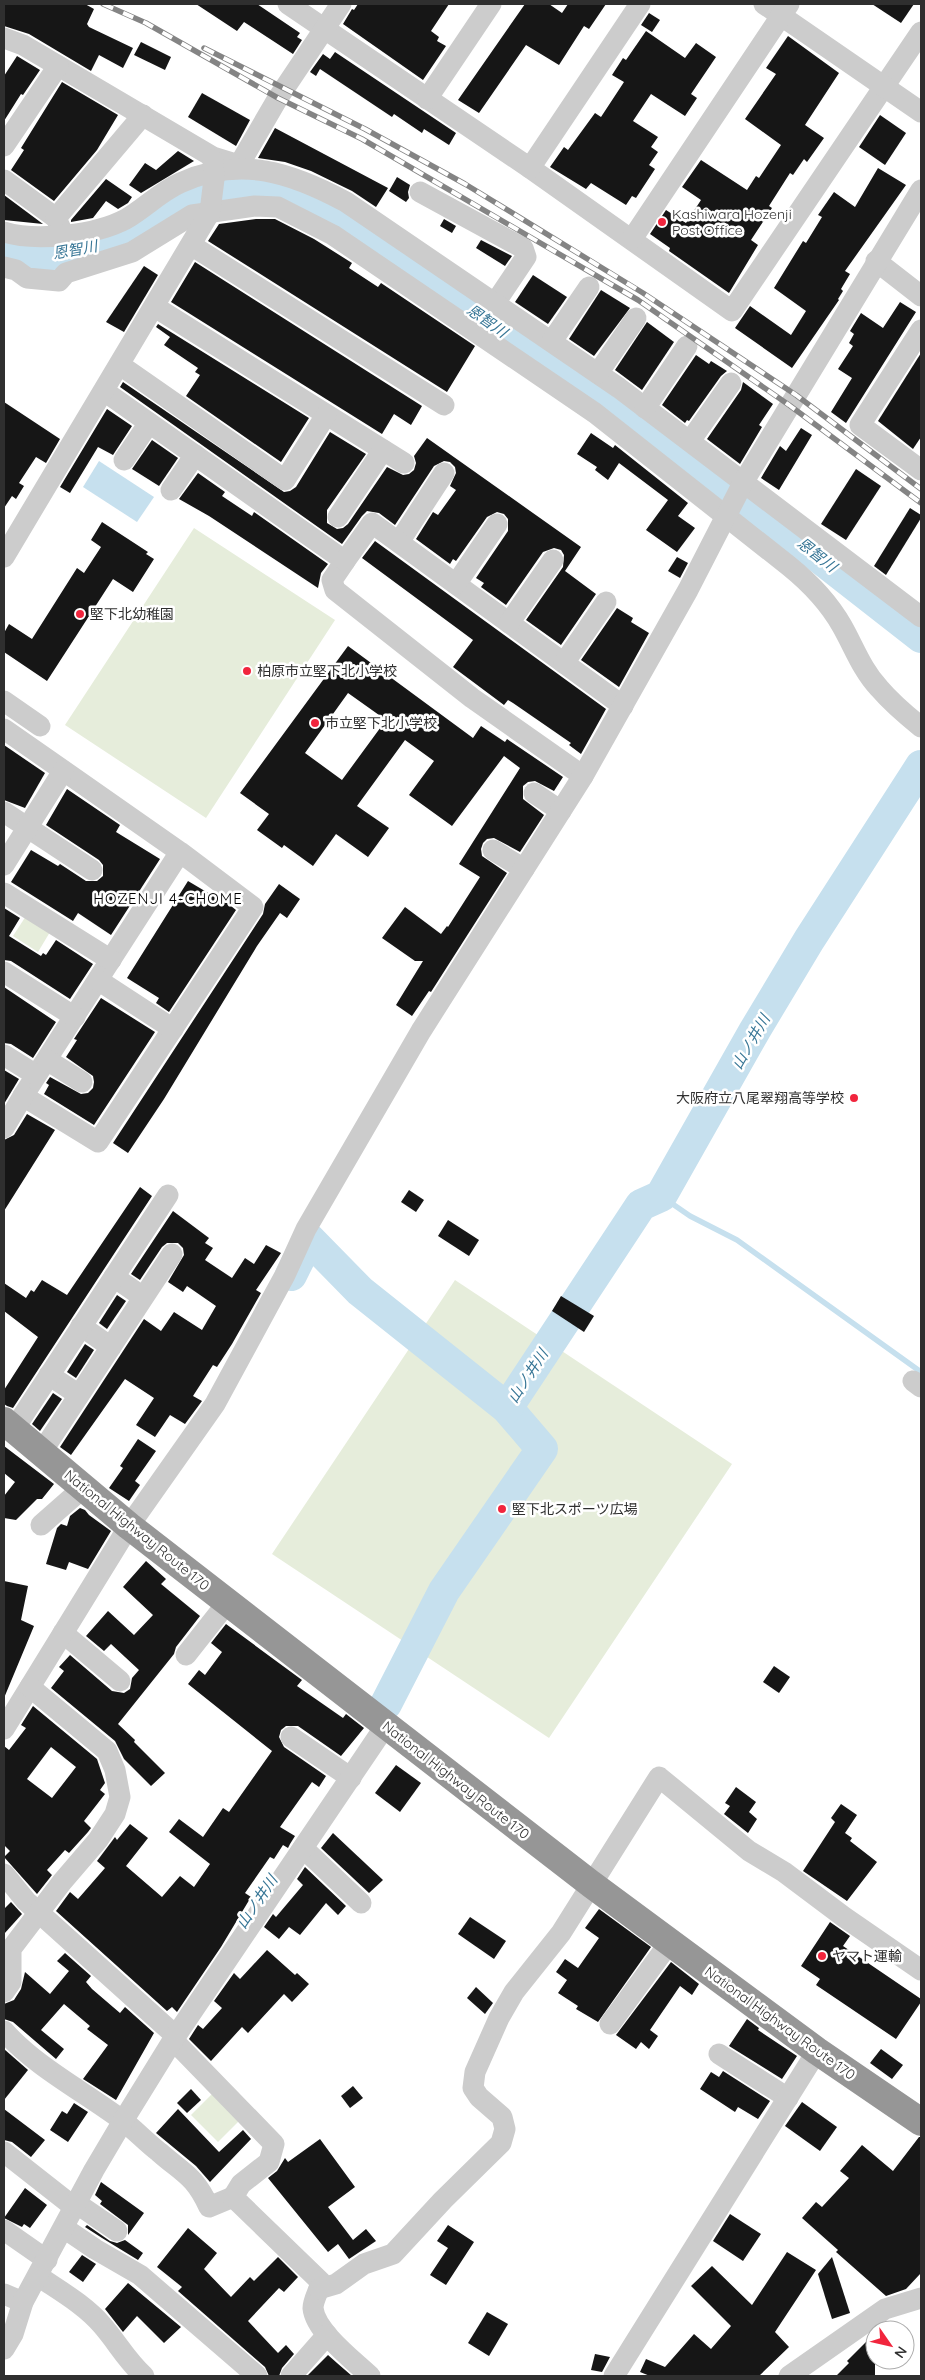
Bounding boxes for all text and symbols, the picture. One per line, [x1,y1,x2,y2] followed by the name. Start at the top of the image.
[672,205,792,239] place label: Kashiwara Hozenji Post Office
[656,216,668,228] marker: Kashiwara Hozenji Post Office
[51,236,101,263] water label: 恩智川
[463,300,513,342] water label: 恩智川
[794,533,842,577] water label: 恩智川
[90,605,174,623] place label: 堅下北幼稚園
[74,608,86,620] marker: 堅下北幼稚園
[257,662,397,680] place label: 柏原市立堅下北小学校
[241,665,253,677] marker: 柏原市立堅下北小学校
[325,714,437,732] place label: 市立堅下北小学校
[309,717,321,729] marker: 市立堅下北小学校
[93,889,243,908] district label: HOZENJI 4-CHOME
[727,1009,775,1072] water label: 山ノ井川
[676,1089,844,1107] place label: 大阪府立八尾翠翔高等学校
[848,1092,860,1104] marker: 大阪府立八尾翠翔高等学校
[503,1344,553,1406] water label: 山ノ井川
[61,1466,213,1594] street label: National Highway Route 170
[512,1500,638,1518] place label: 堅下北スポーツ広場
[496,1503,508,1515] marker: 堅下北スポーツ広場
[379,1717,533,1843] street label: National Highway Route 170
[232,1870,282,1932] water label: 山ノ井川
[832,1947,902,1965] place label: ヤマト運輸
[816,1950,828,1962] marker: ヤマト運輸
[701,1962,859,2084] street label: National Highway Route 170
[865,2320,915,2370] north arrow
[890,2343,911,2362] text: N

